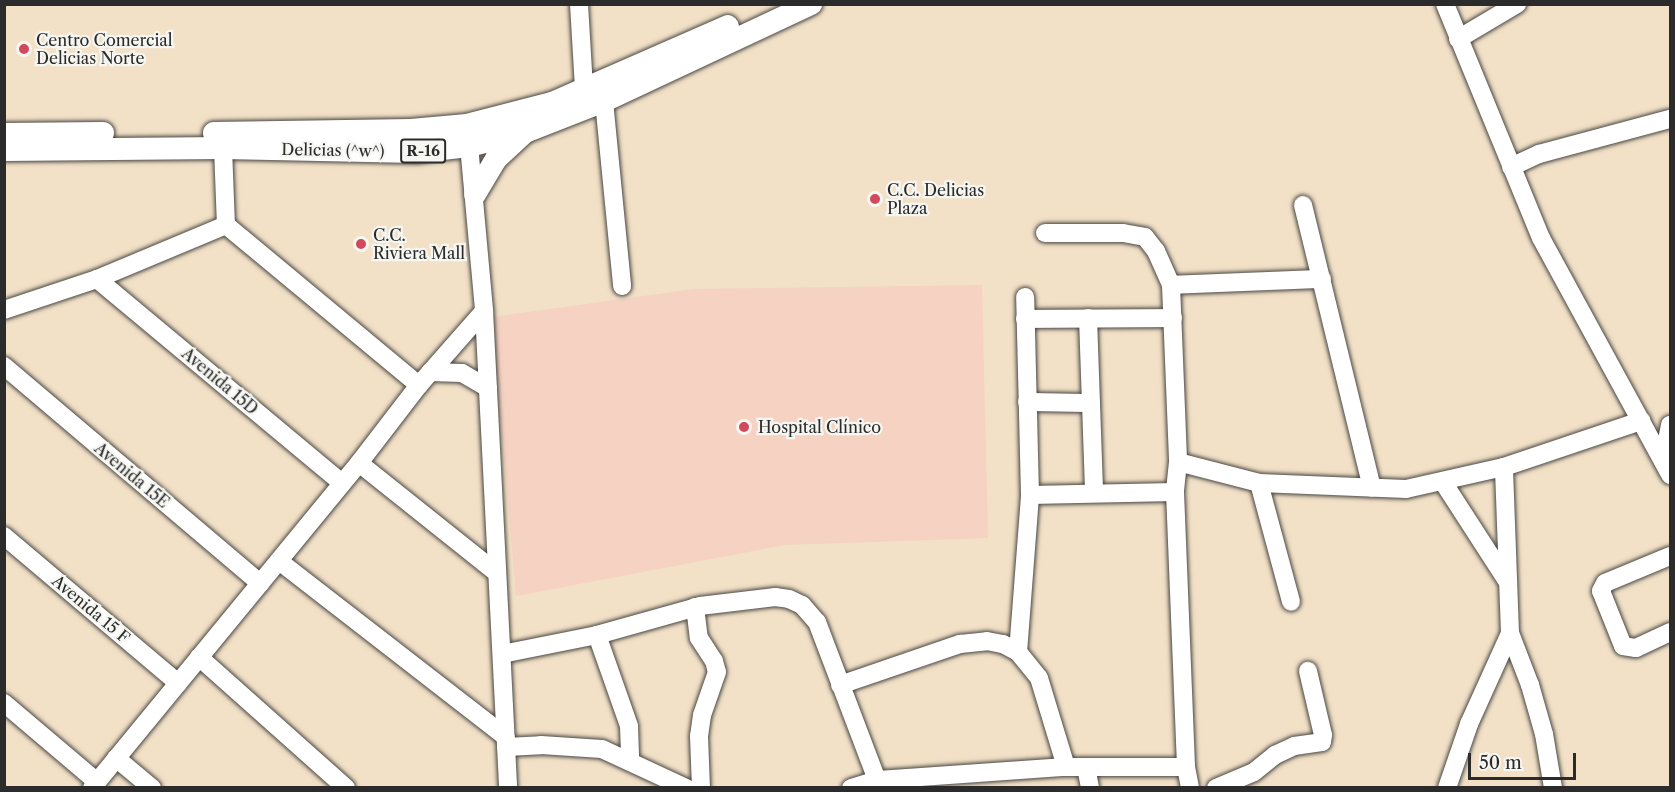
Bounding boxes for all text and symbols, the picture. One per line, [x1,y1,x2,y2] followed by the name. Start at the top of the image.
[36,30,173,68] place label: Centro Comercial Delicias Norte
[17,42,31,56] marker: Centro Comercial Delicias Norte
[399,139,447,163] road number: R-16
[281,140,385,160] street label: Delicias (^w^)
[887,180,984,218] place label: C.C. Delicias Plaza
[868,192,882,206] marker: C.C. Delicias Plaza
[373,225,465,263] place label: C.C. Riviera Mall
[354,237,368,251] marker: C.C. Riviera Mall
[178,344,262,418] street label: Avenida 15D
[758,417,881,437] place label: Hospital Clínico
[735,418,753,436] marker: Hospital Clínico
[91,438,173,512] street label: Avenida 15E
[48,571,134,647] street label: Avenida 15 F
[1471,741,1579,779] scale bar
[1479,752,1522,774] text: 50 m

